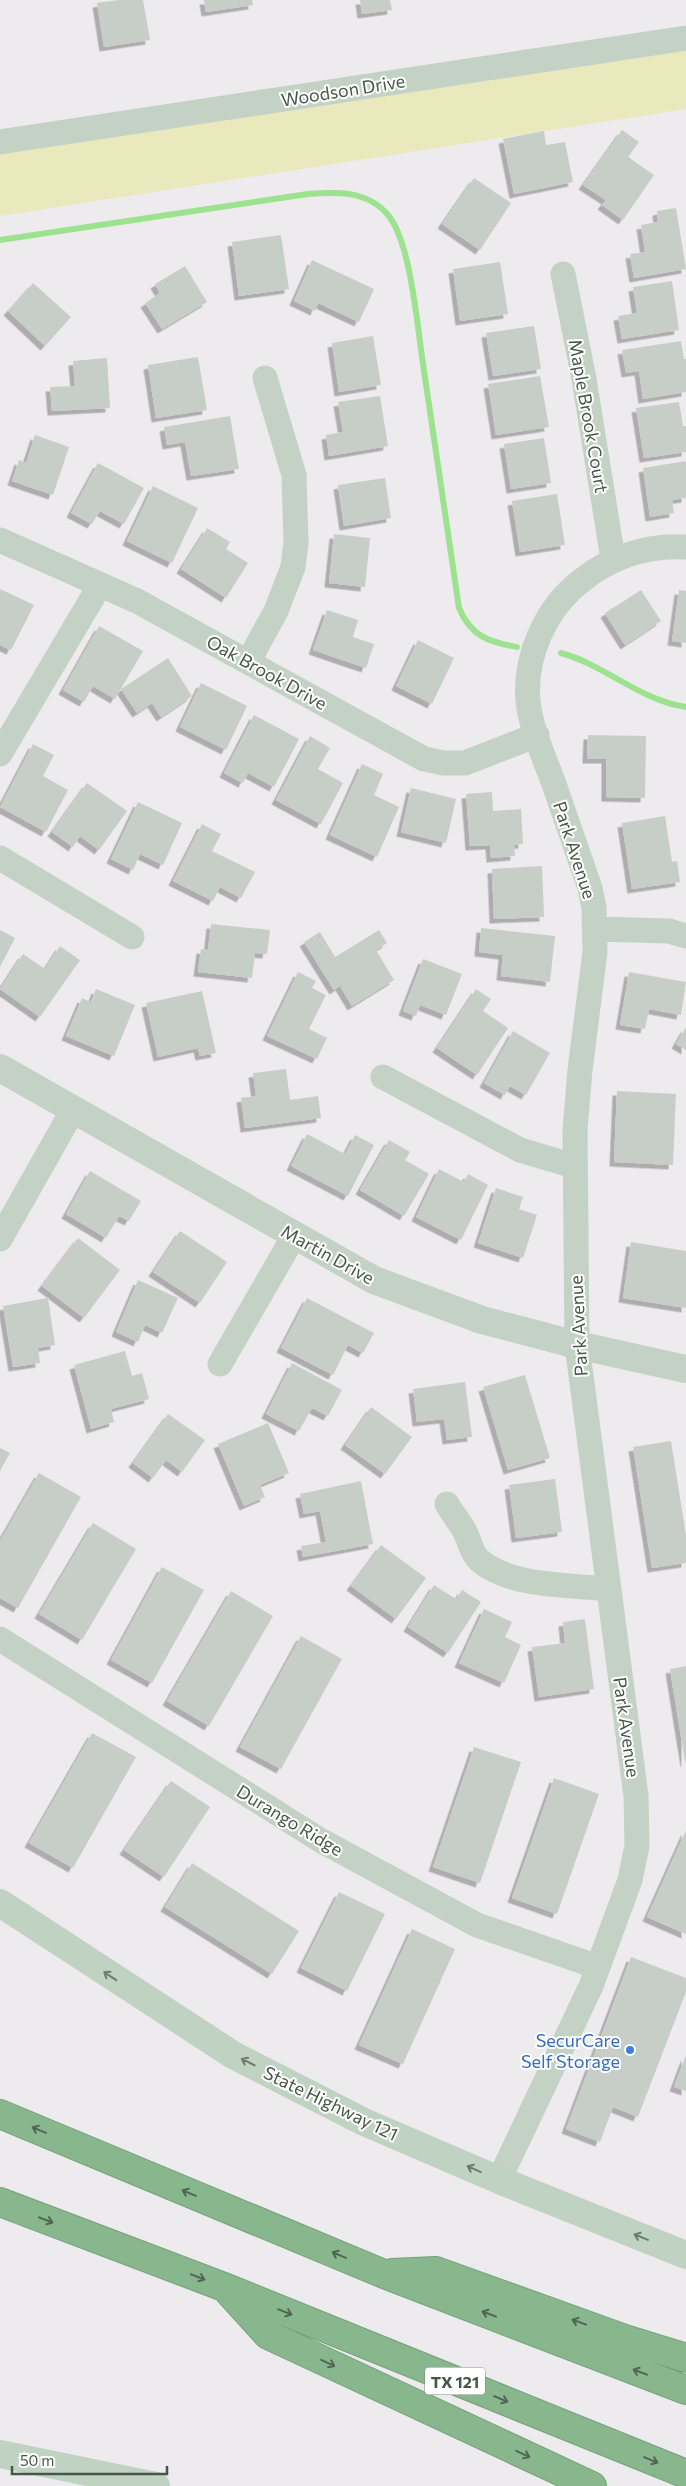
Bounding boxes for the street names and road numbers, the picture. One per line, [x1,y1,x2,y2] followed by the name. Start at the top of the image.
[279,69,407,111] street label: Woodson Drive
[565,337,613,495] street label: Maple Brook Court
[203,630,331,714] street label: Oak Brook Drive
[549,799,601,901] street label: Park Avenue
[278,1219,378,1289] street label: Martin Drive
[564,1275,592,1377] street label: Park Avenue
[609,1675,645,1779] street label: Park Avenue
[233,1780,347,1860] street label: Durango Ridge
[260,2061,402,2145] street label: State Highway 121
[425,2368,485,2394] road number: TX 121

